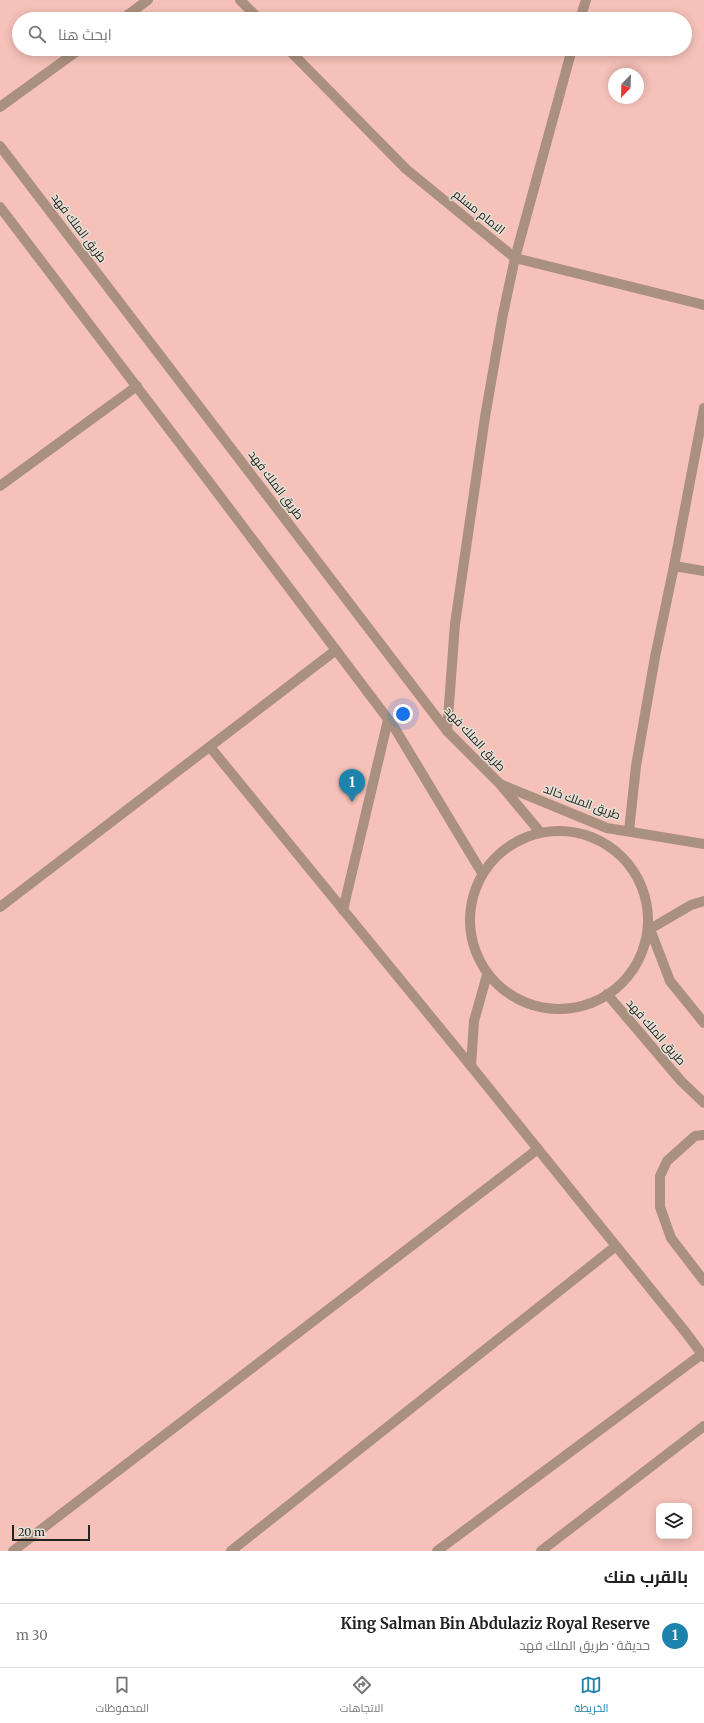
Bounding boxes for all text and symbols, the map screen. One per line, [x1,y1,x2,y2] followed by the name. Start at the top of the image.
[12,12,692,56] search box
[26,23,48,45] icon: search
[58,25,112,44] text: ابحث هنا
[608,68,644,104] north arrow
[450,186,508,238] street label: الامام مسلم
[48,190,110,265] street label: طريق الملك فهد
[245,447,307,522] street label: طريق الملك فهد
[442,703,509,774] street label: طريق الملك فهد
[393,704,413,724] your location
[339,769,365,802] pin: 1
[541,781,623,822] street label: طريق الملك خالد
[624,995,689,1068] street label: طريق الملك فهد
[656,1503,692,1539] map controls
[656,1503,692,1539] button: layers
[12,1523,90,1542] scale bar
[18,1525,45,1539] text: 20 m
[604,1566,688,1588] text: بالقرب منك
[340,1614,650,1633] text: King Salman Bin Abdulaziz Royal Reserve
[16,1627,48,1644] text: 30 m
[672,1627,678,1644] text: 1
[519,1637,650,1654] text: حديقة · طريق الملك فهد
[95,1674,149,1718] tab: المحفوظات
[340,1674,383,1718] tab: الاتجاهات
[574,1674,609,1718] tab: الخريطة

